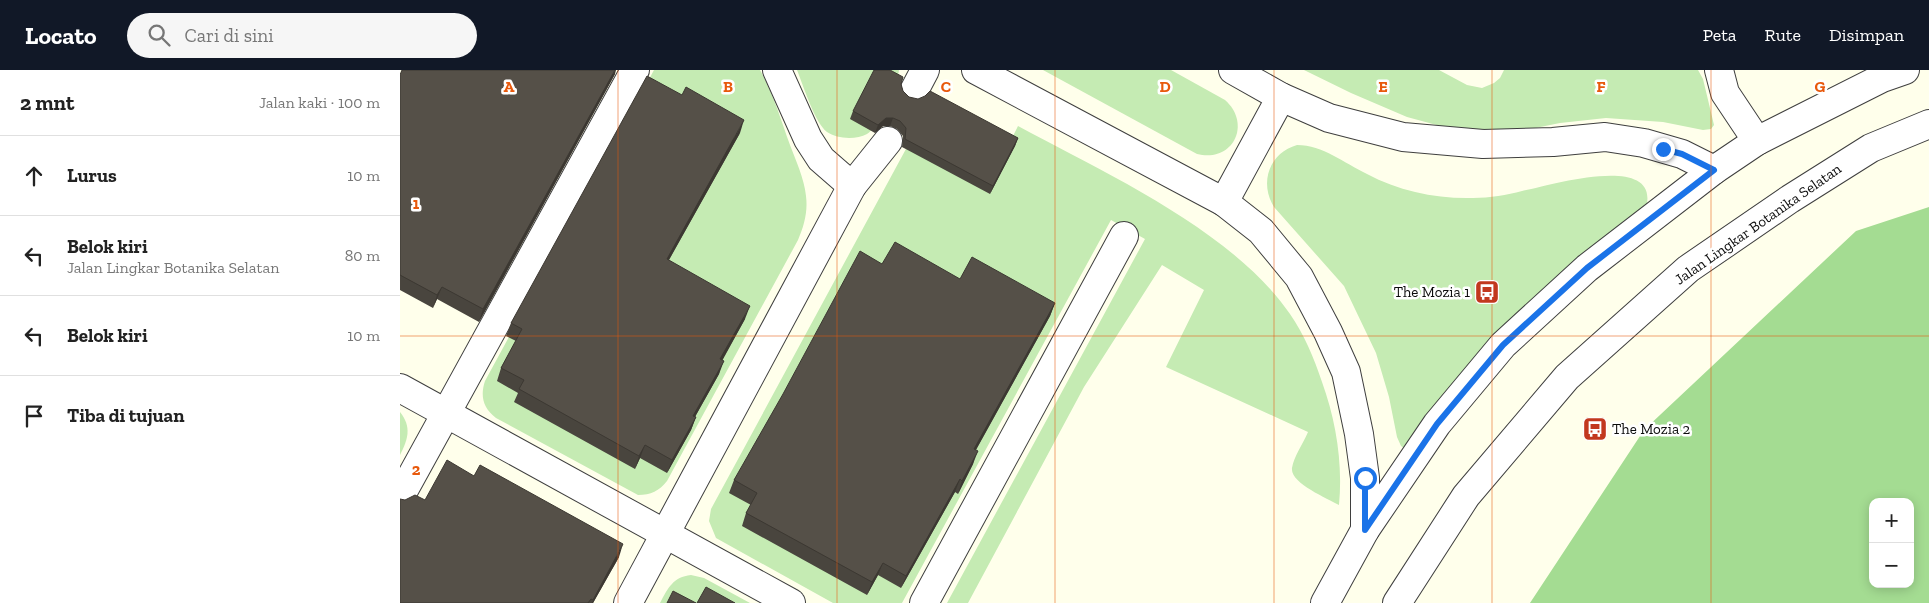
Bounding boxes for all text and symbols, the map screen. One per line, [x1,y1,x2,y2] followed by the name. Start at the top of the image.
[127,13,477,58] search box
[25,21,97,50] text: Locato
[145,21,173,49] icon: search
[185,24,273,47] text: Cari di sini
[1703,24,1737,46] text: Peta
[1765,24,1801,46] text: Rute
[1829,24,1904,46] text: Disimpan
[504,77,515,96] text: A
[723,77,733,96] text: B
[941,77,951,96] text: C
[1159,77,1171,96] text: D
[1378,77,1388,96] text: E
[1596,77,1606,96] text: F
[1815,77,1826,96] text: G
[20,90,74,115] text: 2 mnt
[259,93,380,112] text: Jalan kaki · 100 m
[1652,138,1675,161] route end
[1671,159,1845,288] street label: Jalan Lingkar Botanika Selatan
[20,162,48,190] icon: ahead
[67,164,117,187] text: Lurus
[347,166,380,185] text: 10 m
[413,194,420,213] text: 1
[67,235,148,258] text: Belok kiri
[20,242,48,270] icon: left
[345,246,380,265] text: 80 m
[67,258,279,277] text: Jalan Lingkar Botanika Selatan
[1474,279,1500,305] bus stop icon: The Mozia 1
[1394,283,1470,301] place label: The Mozia 1
[20,322,48,350] icon: left
[67,324,148,347] text: Belok kiri
[347,326,380,345] text: 10 m
[20,402,48,430] icon: arrive
[67,404,184,427] text: Tiba di tujuan
[1582,416,1608,442] bus stop icon: The Mozia 2
[1612,420,1691,438] place label: The Mozia 2
[412,460,421,479] text: 2
[1354,467,1377,490] route start
[1869,498,1914,588] map controls
[1869,498,1914,543] button: +
[1869,543,1914,588] button: −

